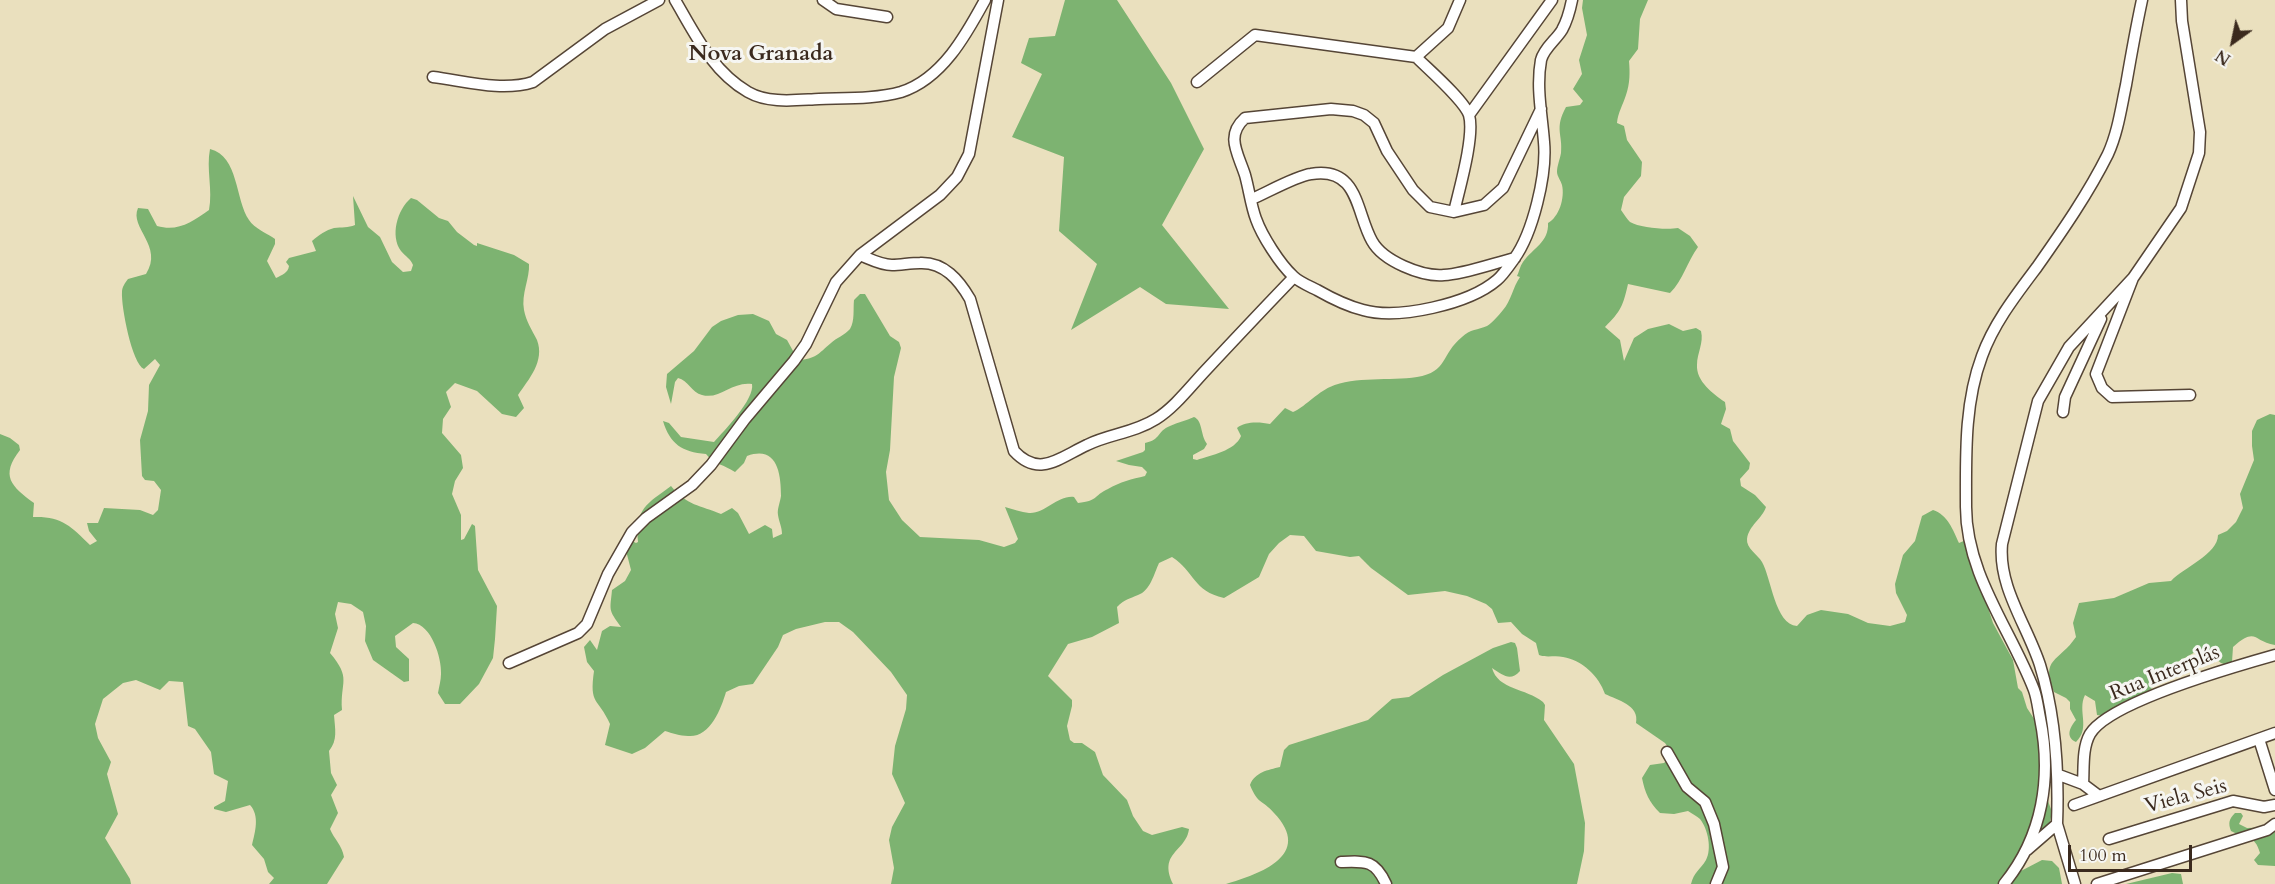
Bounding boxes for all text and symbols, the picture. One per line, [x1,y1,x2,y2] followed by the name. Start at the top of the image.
[2203,12,2263,72] north arrow
[688,42,834,68] district label: Nova Granada
[2211,44,2235,70] text: N
[2106,641,2224,707] street label: Rua Interplás
[2142,774,2230,820] street label: Viela Seis
[2071,833,2196,871] scale bar
[2079,843,2127,868] text: 100 m

